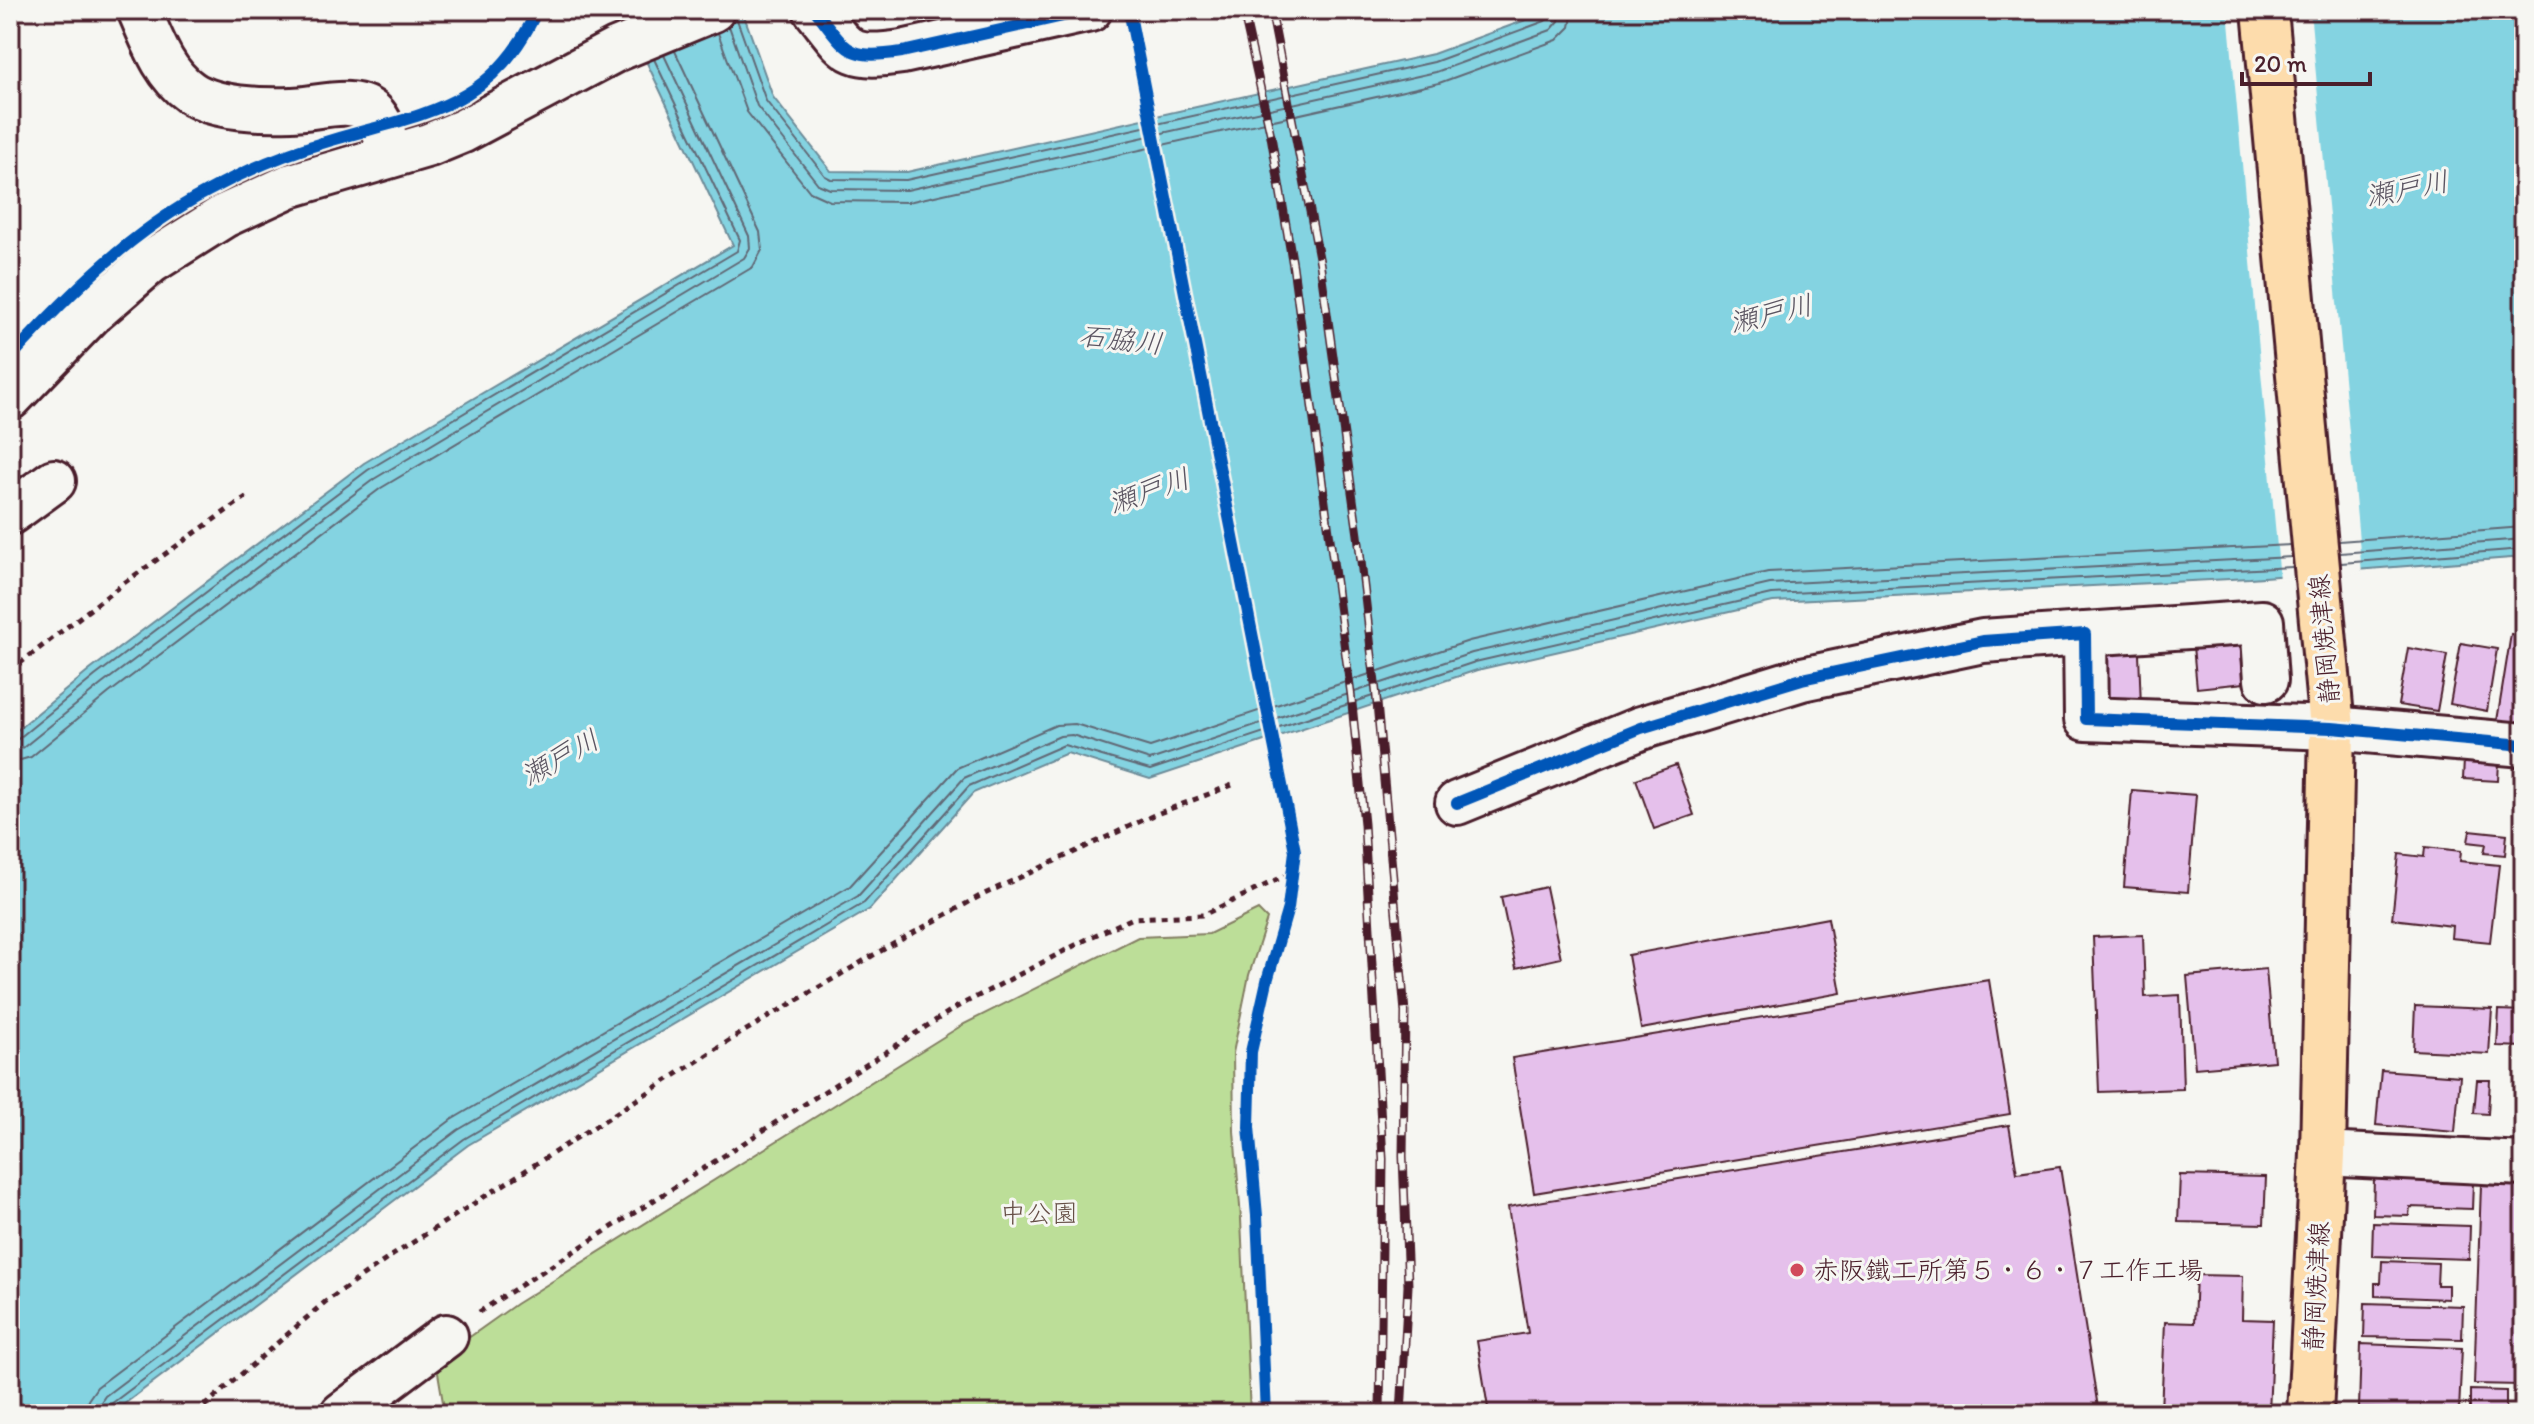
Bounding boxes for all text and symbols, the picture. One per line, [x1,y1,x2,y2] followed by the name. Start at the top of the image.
[2242,36,2370,86] scale bar
[2254,49,2307,78] text: 20 m
[2363,163,2451,213] water label: 瀬戸川
[1726,287,1816,339] water label: 瀬戸川
[1077,318,1165,360] water label: 石脇川
[1104,460,1194,520] water label: 瀬戸川
[2302,573,2346,705] street label: 静岡焼津線
[515,722,605,792] water label: 瀬戸川
[1000,1197,1078,1229] park label: 中公園
[2297,1220,2335,1352] street label: 静岡焼津線
[1813,1254,2203,1286] place label: 赤阪鐵工所第５・６・７工作工場
[1788,1261,1806,1279] marker: 赤阪鐵工所第５・６・７工作工場

